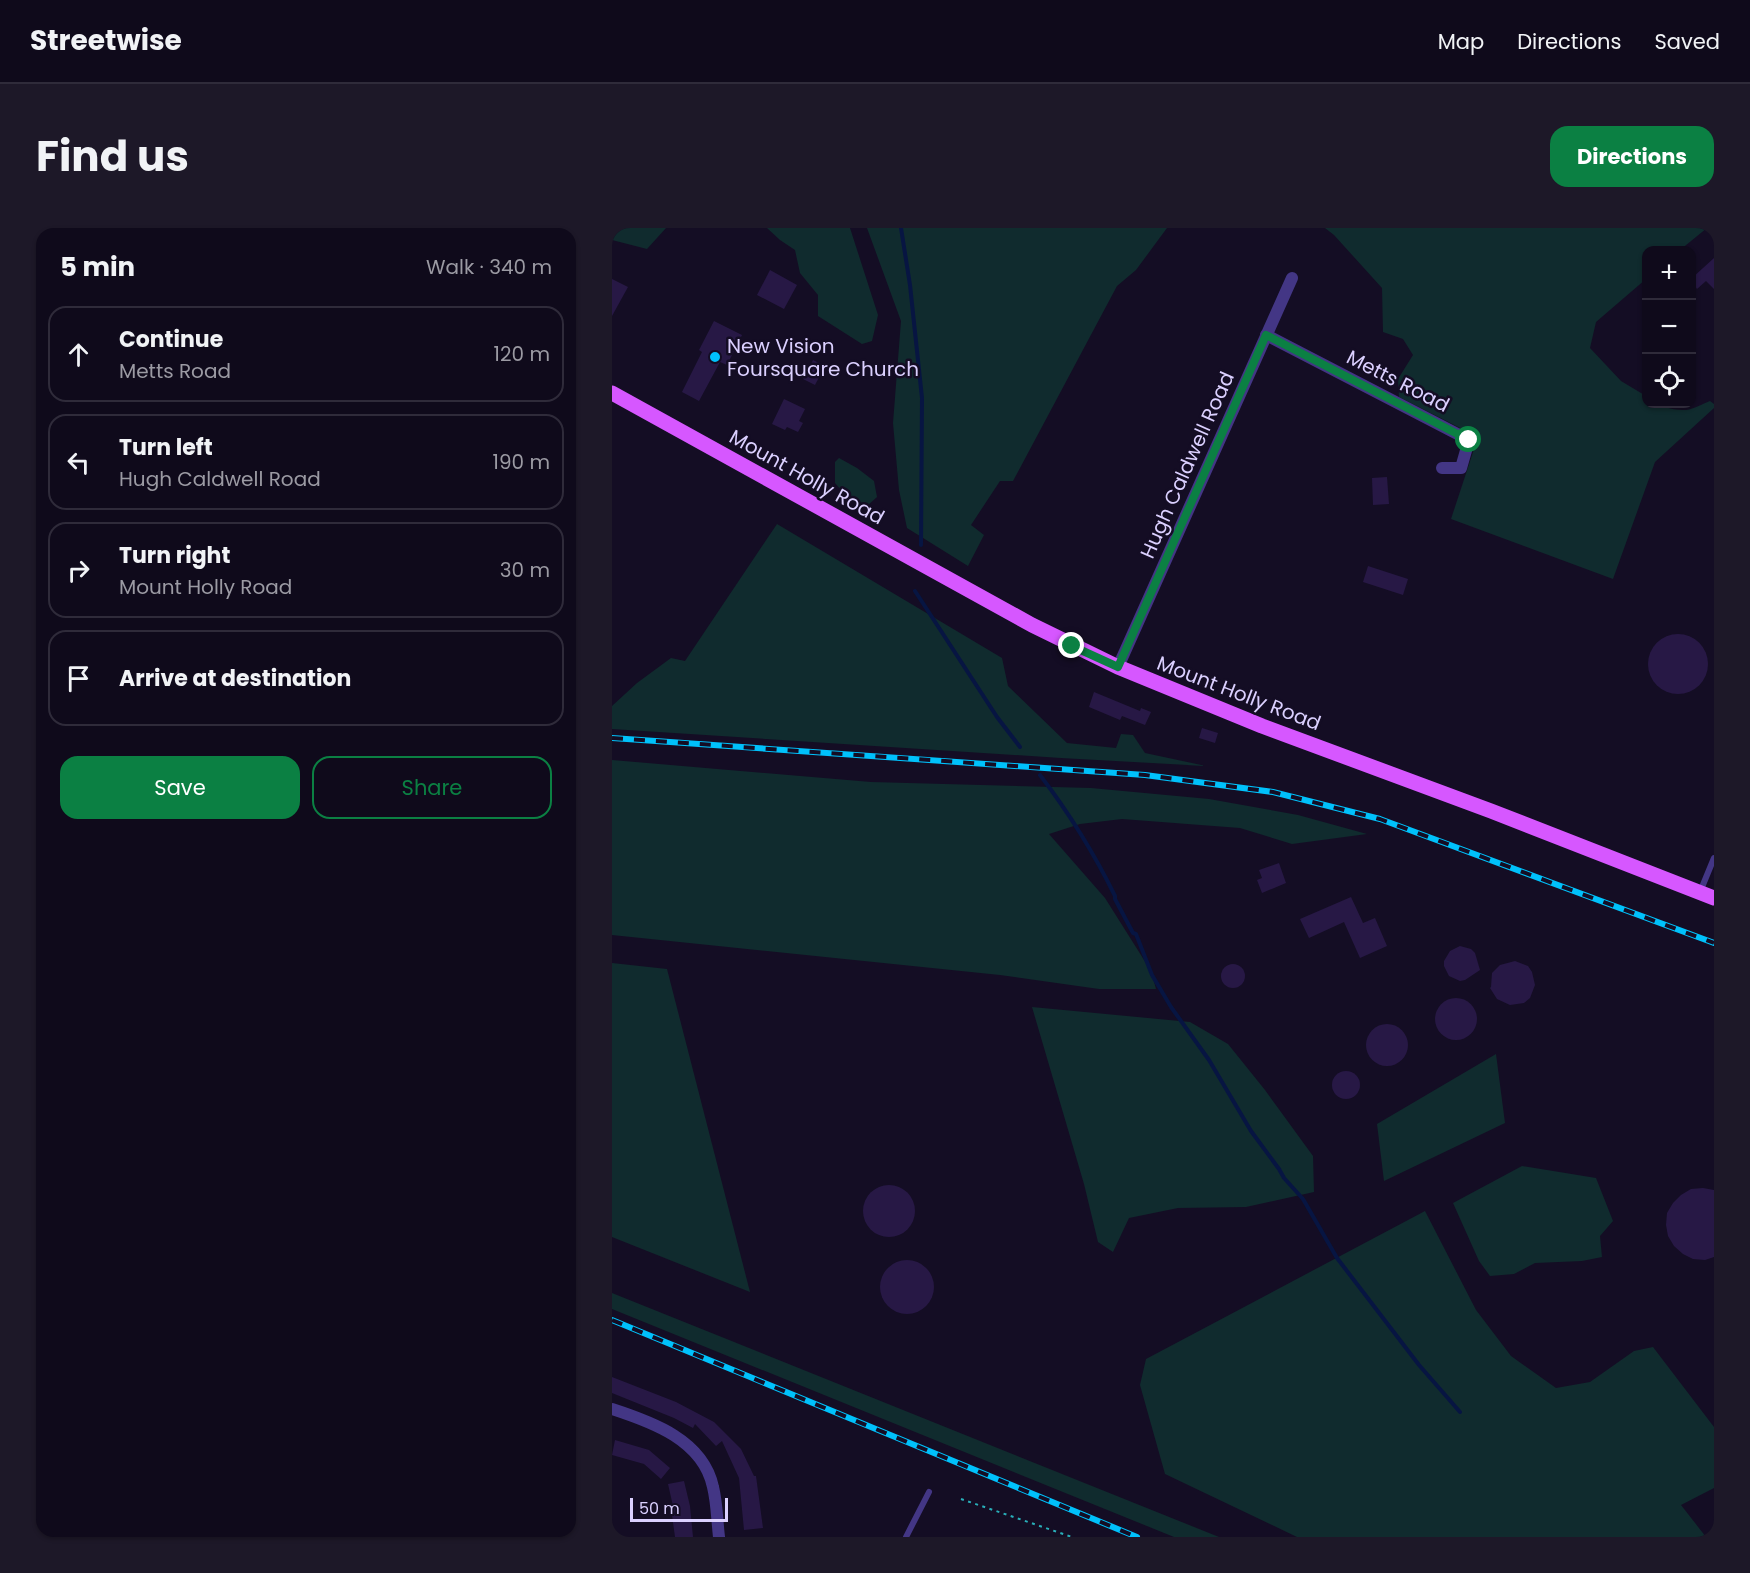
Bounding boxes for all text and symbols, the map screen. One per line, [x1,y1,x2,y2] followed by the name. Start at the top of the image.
[30,21,182,60] text: Streetwise
[1438,27,1484,56] text: Map
[1517,27,1621,56] text: Directions
[1654,27,1720,56] text: Saved
[1550,126,1714,187] button: Directions
[36,127,189,186] text: Find us
[1642,246,1696,408] map controls
[1642,246,1696,300] button: +
[60,249,135,285] text: 5 min
[426,253,552,281] text: Walk · 340 m
[1642,300,1696,354] button: −
[119,324,223,355] text: Continue
[727,332,919,383] place label: New Vision Foursquare Church
[62,338,95,371] icon: ahead
[494,340,550,368] text: 120 m
[1342,343,1454,419] street label: Metts Road
[708,350,722,364] marker: New Vision Foursquare Church
[1642,354,1696,408] button: locate
[119,357,231,385] text: Metts Road
[1133,367,1241,563] street label: Hugh Caldwell Road
[724,423,890,531] street label: Mount Holly Road
[1455,426,1481,452] route start
[119,432,213,463] text: Turn left
[62,446,95,479] icon: left
[493,448,550,476] text: 190 m
[119,465,321,493] text: Hugh Caldwell Road
[119,540,230,571] text: Turn right
[62,554,95,587] icon: right
[500,556,550,584] text: 30 m
[119,573,292,601] text: Mount Holly Road
[1058,632,1084,658] route end
[1153,649,1325,737] street label: Mount Holly Road
[62,662,95,695] icon: arrive
[119,663,351,694] text: Arrive at destination
[60,756,300,819] button: Save
[312,756,552,819] button: Share
[630,1495,728,1522] scale bar
[639,1497,680,1520] text: 50 m

